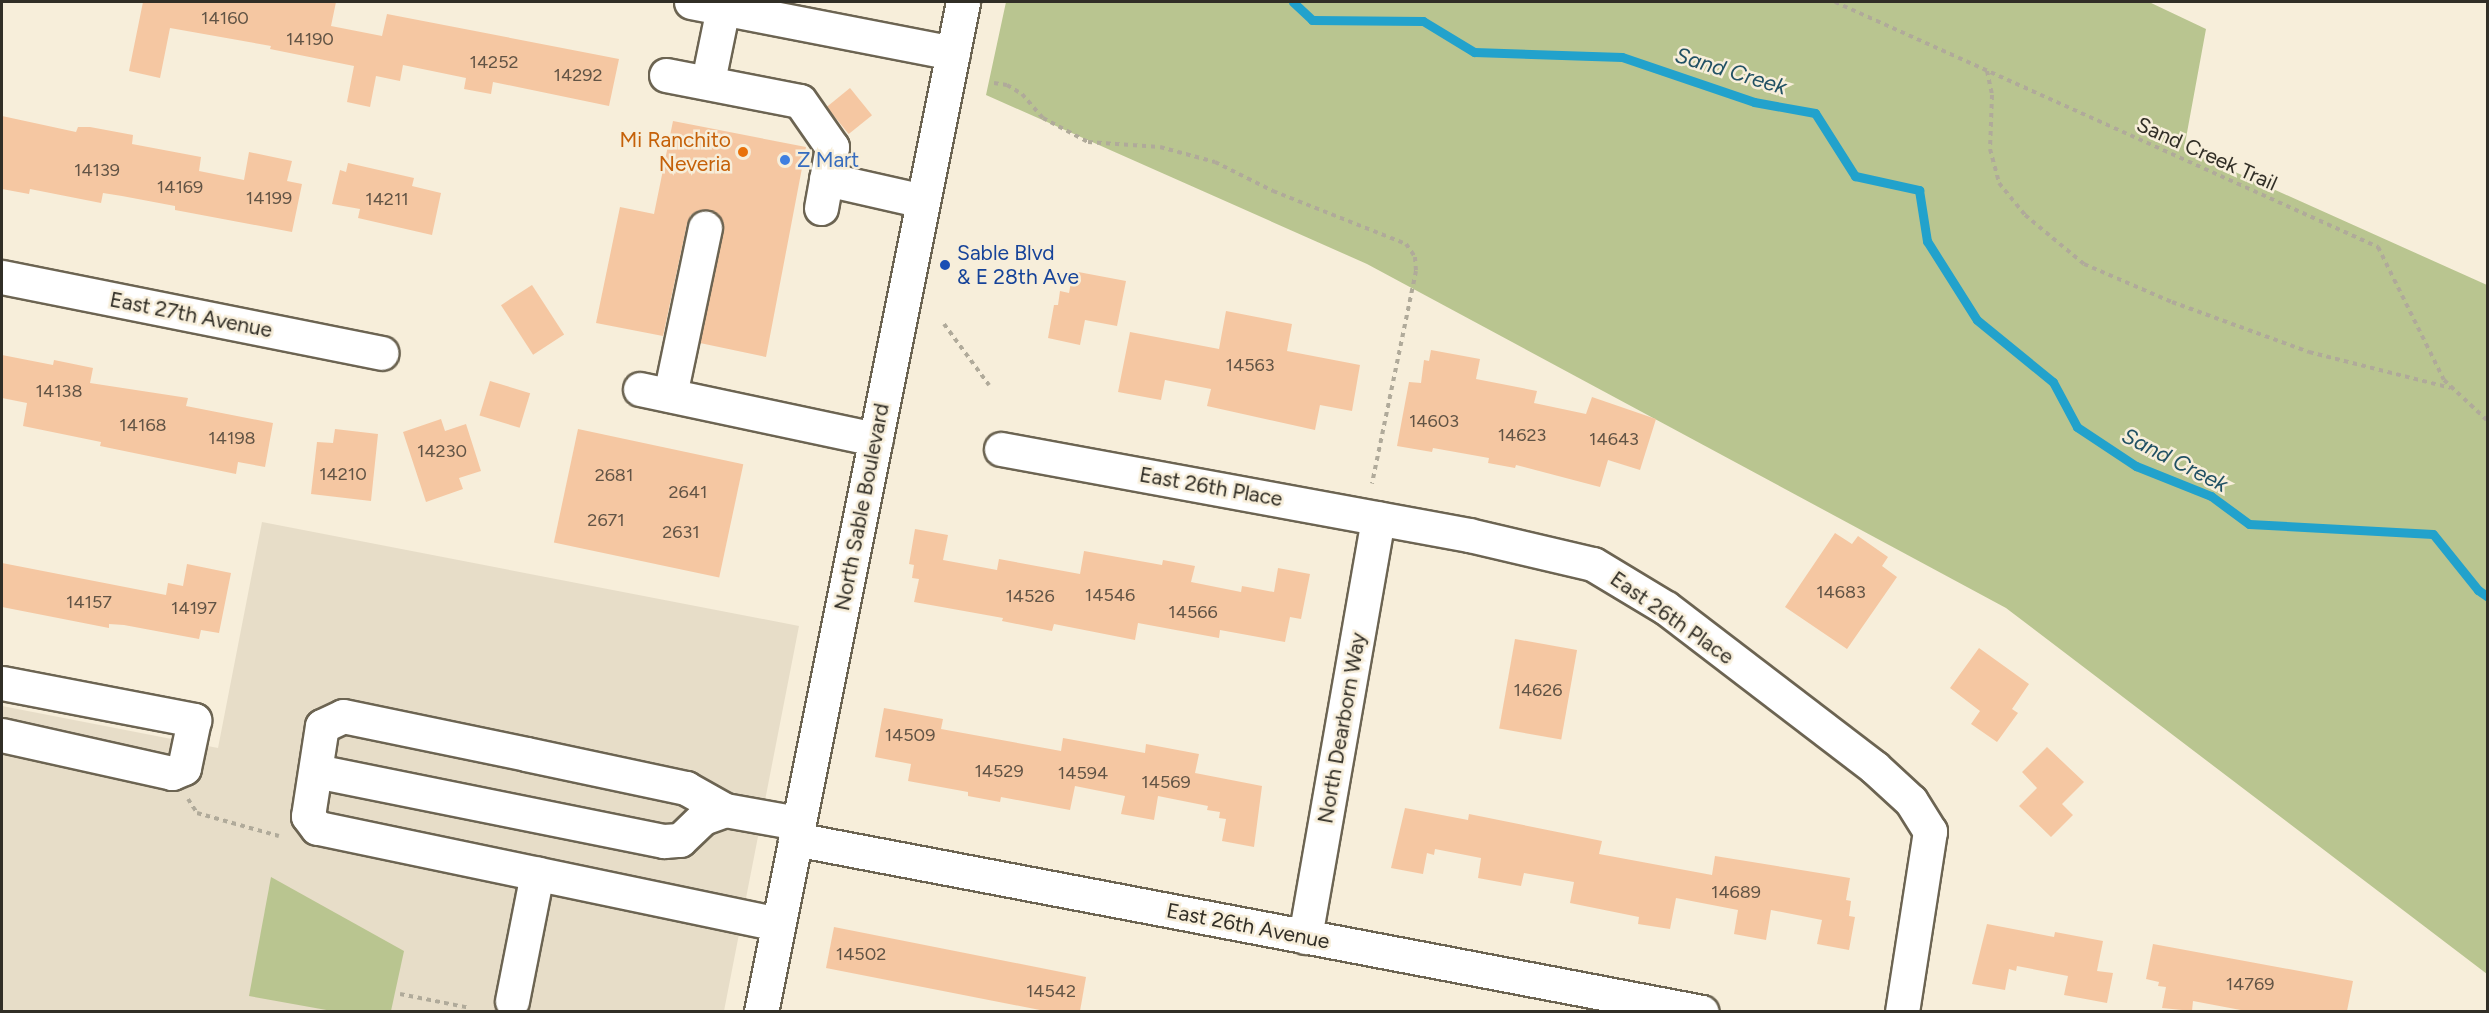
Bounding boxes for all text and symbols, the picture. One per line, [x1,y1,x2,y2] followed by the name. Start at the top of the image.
[201,7,249,29] house number: 14160
[286,28,334,50] house number: 14190
[1672,42,1790,100] water label: Sand Creek
[469,51,519,73] house number: 14252
[554,64,602,86] house number: 14292
[2133,112,2281,196] street label: Sand Creek Trail
[620,127,731,177] place label: Mi Ranchito Neveria
[736,145,750,159] marker: Mi Ranchito Neveria
[797,147,859,173] place label: Z Mart
[778,153,792,167] marker: Z Mart
[74,159,120,181] house number: 14139
[157,176,203,198] house number: 14169
[246,187,292,209] house number: 14199
[365,188,409,210] house number: 14211
[957,240,1079,290] place label: Sable Blvd & E 28th Ave
[938,258,952,272] marker: Sable Blvd & E 28th Ave
[108,287,274,343] street label: East 27th Avenue
[1226,354,1274,376] house number: 14563
[36,380,82,402] house number: 14138
[830,401,894,613] street label: North Sable Boulevard
[1409,410,1459,432] house number: 14603
[119,414,167,436] house number: 14168
[2118,422,2232,498] water label: Sand Creek
[1498,424,1546,446] house number: 14623
[208,427,256,449] house number: 14198
[1589,428,1639,450] house number: 14643
[417,440,467,462] house number: 14230
[1137,462,1285,512] street label: East 26th Place
[319,463,367,485] house number: 14210
[595,464,633,486] house number: 2681
[669,481,707,503] house number: 2641
[587,509,625,531] house number: 2671
[662,521,700,543] house number: 2631
[1605,566,1739,670] street label: East 26th Place
[1816,581,1866,603] house number: 14683
[1085,584,1135,606] house number: 14546
[1005,585,1055,607] house number: 14526
[66,591,112,613] house number: 14157
[171,597,217,619] house number: 14197
[1168,601,1218,623] house number: 14566
[1313,631,1371,825] street label: North Dearborn Way
[1513,679,1563,701] house number: 14626
[885,724,935,746] house number: 14509
[974,760,1024,782] house number: 14529
[1058,762,1108,784] house number: 14594
[1141,771,1191,793] house number: 14569
[1711,881,1761,903] house number: 14689
[1164,898,1332,954] street label: East 26th Avenue
[836,943,886,965] house number: 14502
[2226,973,2274,995] house number: 14769
[1026,980,1076,1002] house number: 14542

